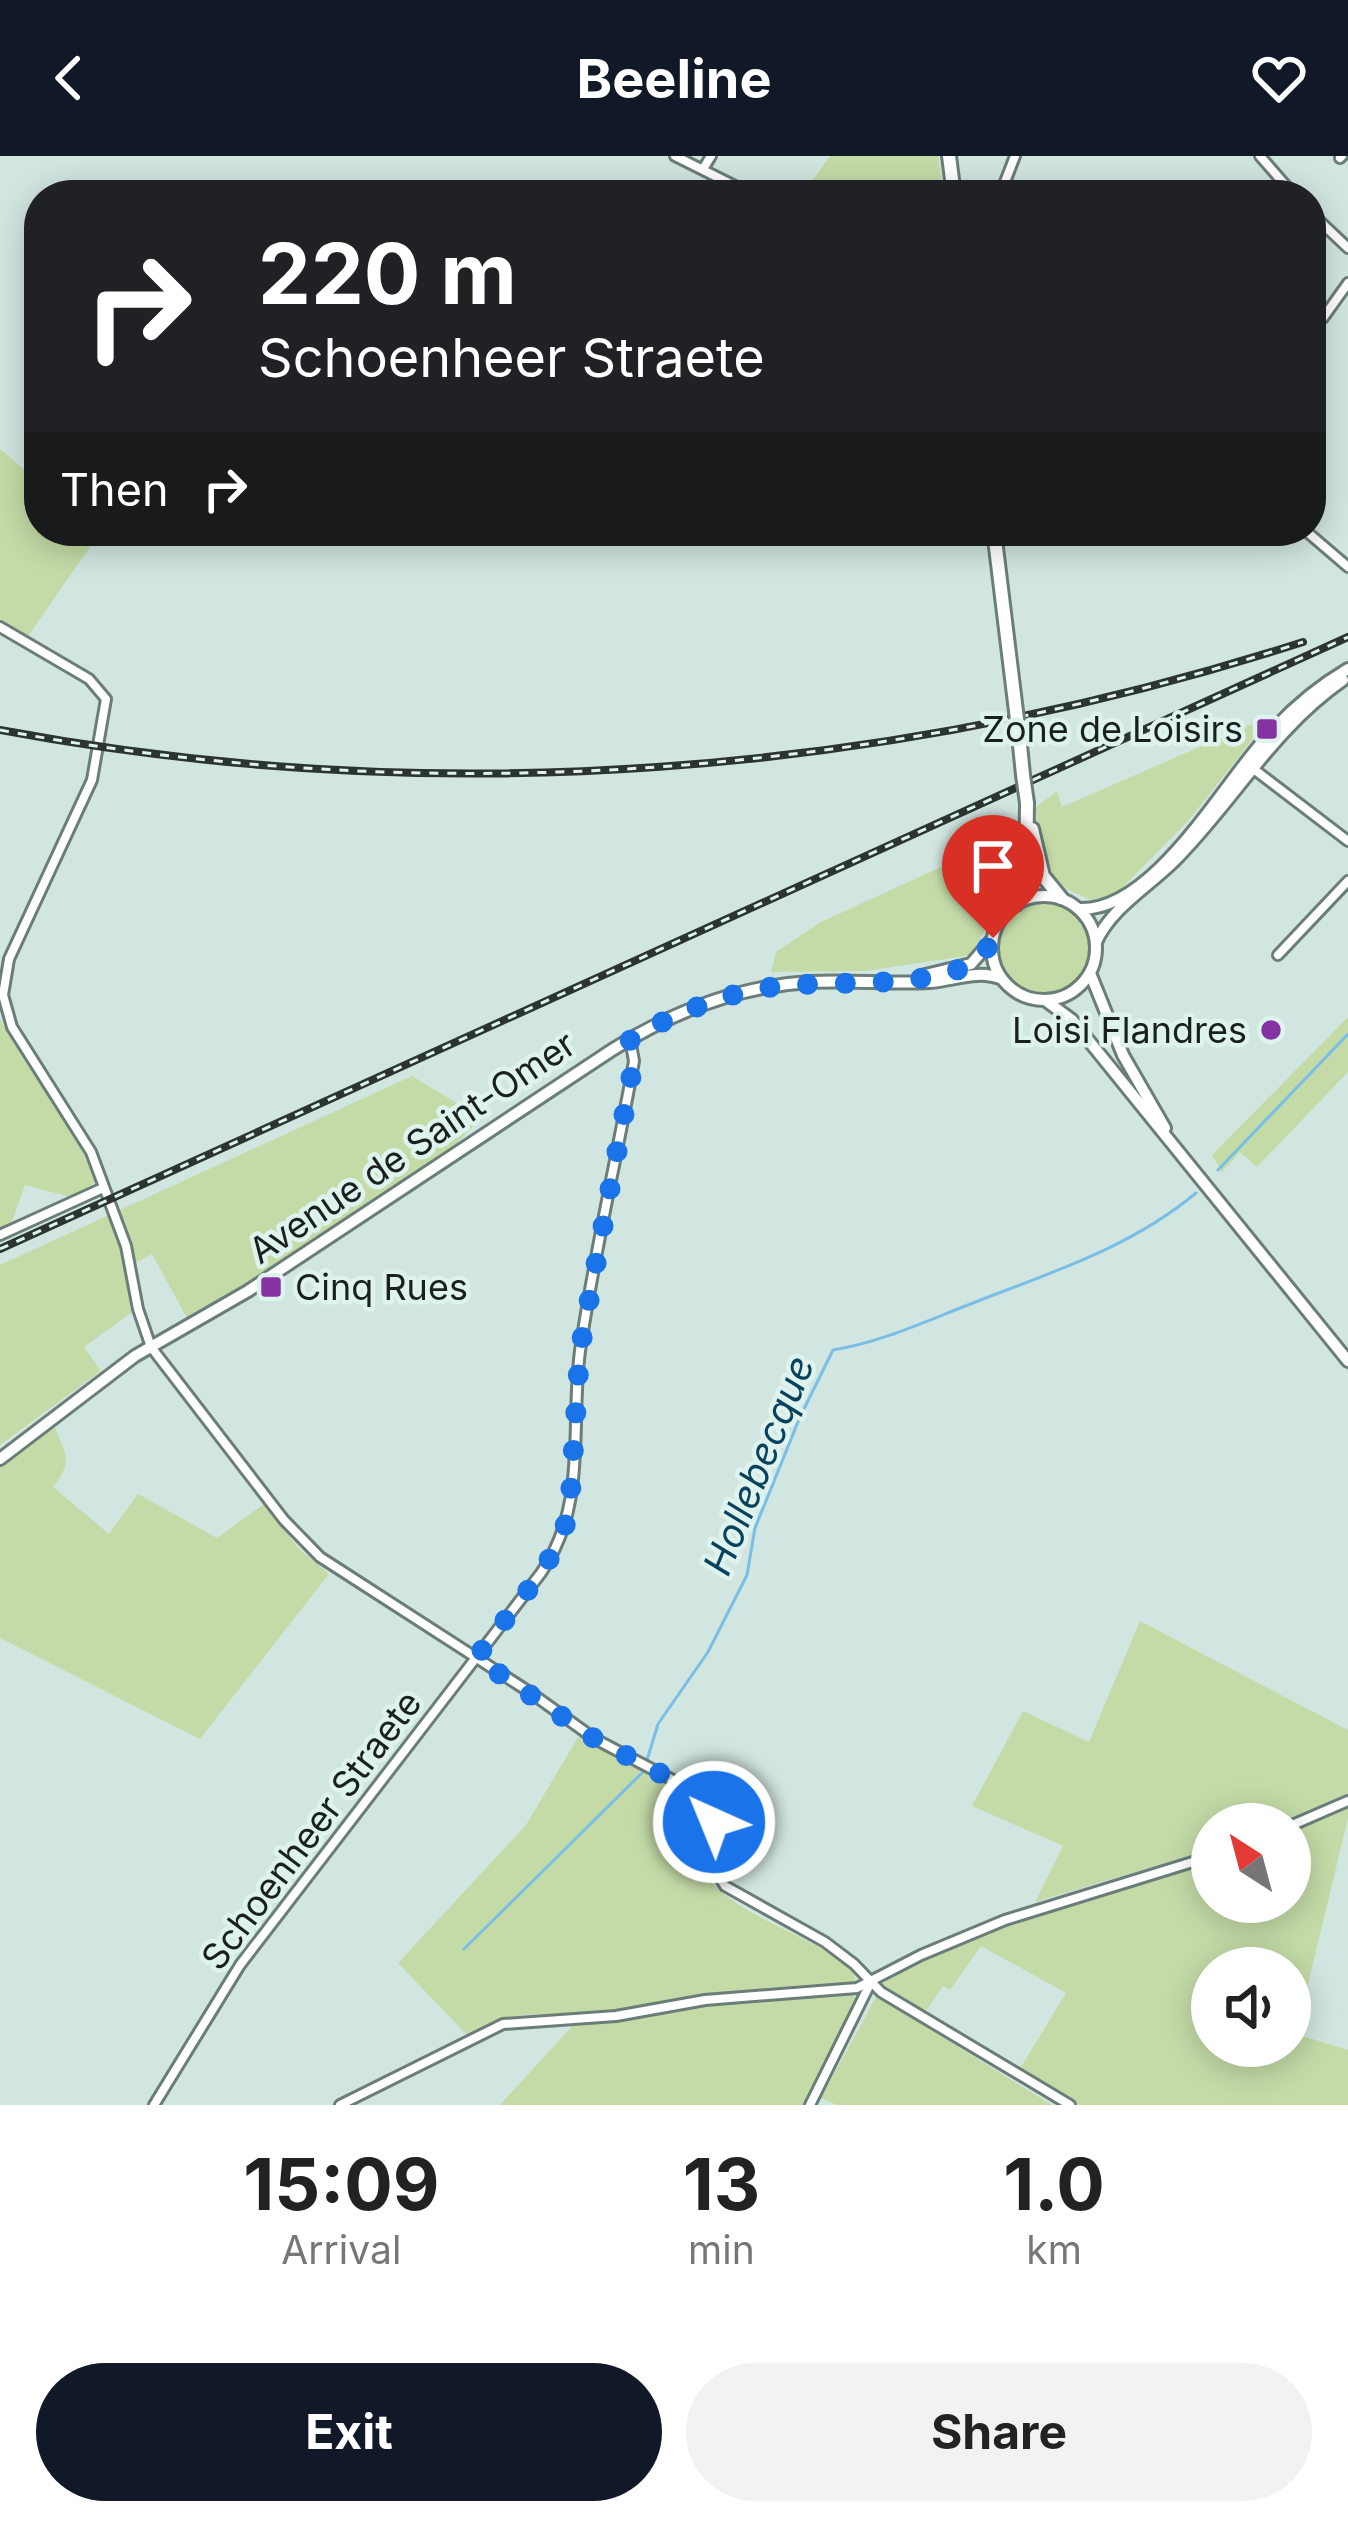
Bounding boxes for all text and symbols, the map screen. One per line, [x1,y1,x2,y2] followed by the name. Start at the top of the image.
[36,45,102,111] icon: back
[1246,45,1312,111] icon: heart
[576,46,772,111] text: Beeline
[258,223,517,324] text: 220 m
[60,228,216,384] icon: right
[258,325,765,390] text: Schoenheer Straete
[192,456,258,522] icon: right
[60,462,168,517] text: Then
[982,707,1243,751] place label: Zone de Loisirs
[1254,716,1280,742] marker: Zone de Loisirs
[942,815,1044,938] pin
[960,833,1026,899] icon: arrive
[1012,1008,1247,1052] place label: Loisi Flandres
[1258,1017,1284,1043] marker: Loisi Flandres
[240,1021,584,1273] street label: Avenue de Saint-Omer
[295,1265,468,1309] place label: Cinq Rues
[258,1274,284,1300] marker: Cinq Rues
[693,1349,823,1581] water label: Hollebecque
[192,1682,430,1978] street label: Schoenheer Straete
[651,1759,777,1885] position arrow
[1191,1803,1311,1923] north arrow
[1191,1803,1311,2067] map controls
[1191,1947,1311,2067] button: sound
[243,2140,440,2227] text: 15:09
[683,2140,760,2227] text: 13
[1003,2140,1105,2227] text: 1.0
[281,2226,401,2273] text: Arrival
[688,2226,755,2273] text: min
[1026,2226,1082,2273] text: km
[36,2363,662,2501] button: Exit
[686,2363,1312,2501] button: Share

